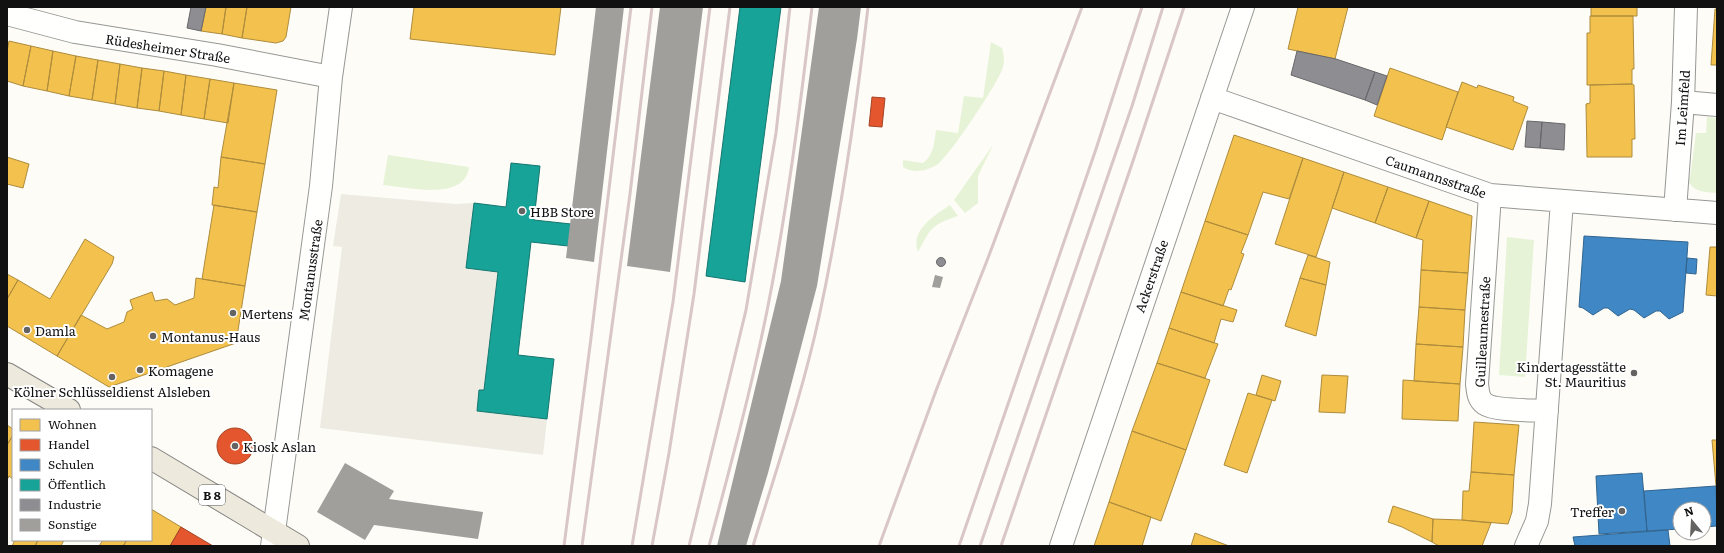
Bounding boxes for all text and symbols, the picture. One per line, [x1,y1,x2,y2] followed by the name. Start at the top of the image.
[104,29,232,67] street label: Rüdesheimer Straße
[1670,69,1694,147] street label: Im Leimfeld
[1383,150,1489,202] street label: Caumannsstraße
[530,202,594,221] place label: HBB Store
[517,206,527,216] marker: HBB Store
[293,218,327,322] street label: Montanusstraße
[1130,237,1172,315] street label: Ackerstraße
[1470,276,1494,388] street label: Guilleaumestraße
[241,304,293,323] place label: Mertens
[228,308,238,318] marker: Mertens
[35,321,76,340] place label: Damla
[22,325,32,335] marker: Damla
[161,327,260,346] place label: Montanus-Haus
[148,331,158,341] marker: Montanus-Haus
[1517,357,1626,391] place label: Kindertagesstätte St. Mauritius
[148,361,214,380] place label: Komagene
[135,365,145,375] marker: Komagene
[1629,368,1639,378] marker: Kindertagesstätte St. Mauritius
[107,372,117,382] marker: Kölner Schlüsseldienst Alsleben
[13,382,211,401] place label: Kölner Schlüsseldienst Alsleben
[12,409,152,541] legend
[48,415,97,433] text: Wohnen
[48,435,90,453] text: Handel
[243,437,317,456] place label: Kiosk Aslan
[230,441,240,451] marker: Kiosk Aslan
[48,455,94,473] text: Schulen
[48,475,106,493] text: Öffentlich
[199,485,225,505] road number: B 8
[48,495,101,513] text: Industrie
[1672,501,1712,541] north arrow
[1570,502,1615,521] place label: Treffer
[1682,502,1695,520] text: N
[1617,506,1627,516] marker: Treffer
[48,515,97,533] text: Sonstige

